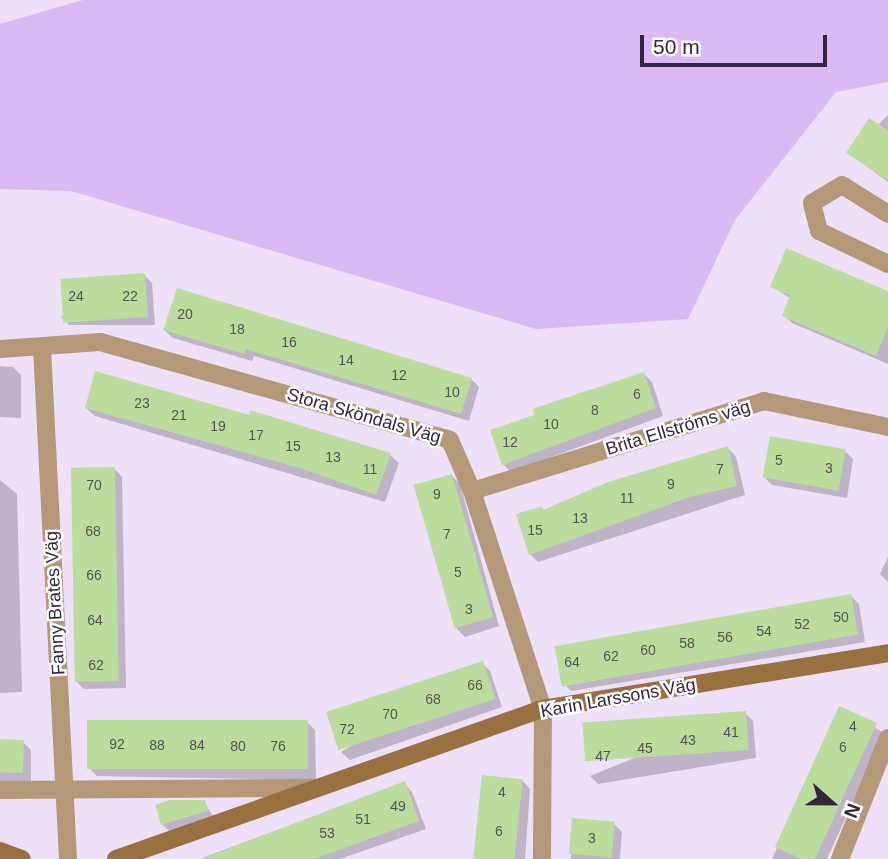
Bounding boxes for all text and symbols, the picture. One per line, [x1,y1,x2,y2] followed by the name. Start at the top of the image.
[643,21,830,65] scale bar
[653,35,700,58] text: 50 m
[68,288,84,304] house number: 24
[122,288,138,304] house number: 22
[177,306,193,322] house number: 20
[229,321,245,337] house number: 18
[281,334,297,350] house number: 16
[338,352,354,368] house number: 14
[391,367,407,383] house number: 12
[285,384,443,448] street label: Stora Sköndals Väg
[444,384,460,400] house number: 10
[633,386,641,402] house number: 6
[134,395,150,411] house number: 23
[603,396,753,460] street label: Brita Ellströms väg
[591,402,599,418] house number: 8
[171,407,187,423] house number: 21
[543,416,559,432] house number: 10
[210,418,226,434] house number: 19
[248,427,264,443] house number: 17
[502,434,518,450] house number: 12
[285,438,301,454] house number: 15
[325,449,341,465] house number: 13
[775,452,783,468] house number: 5
[825,460,833,476] house number: 3
[363,461,377,477] house number: 11
[716,461,724,477] house number: 7
[667,476,675,492] house number: 9
[86,477,102,493] house number: 70
[433,486,441,502] house number: 9
[620,490,634,506] house number: 11
[572,510,588,526] house number: 13
[527,522,543,538] house number: 15
[85,523,101,539] house number: 68
[443,526,451,542] house number: 7
[40,530,70,676] street label: Fanny Brates Väg
[454,564,462,580] house number: 5
[86,567,102,583] house number: 66
[465,601,473,617] house number: 3
[833,609,849,625] house number: 50
[87,612,103,628] house number: 64
[794,616,810,632] house number: 52
[756,623,772,639] house number: 54
[717,629,733,645] house number: 56
[679,635,695,651] house number: 58
[640,642,656,658] house number: 60
[603,648,619,664] house number: 62
[564,654,580,670] house number: 64
[88,657,104,673] house number: 62
[539,674,697,722] street label: Karin Larssons Väg
[467,677,483,693] house number: 66
[425,691,441,707] house number: 68
[382,706,398,722] house number: 70
[849,718,857,734] house number: 4
[339,721,355,737] house number: 72
[723,724,739,740] house number: 41
[680,732,696,748] house number: 43
[109,736,125,752] house number: 92
[149,737,165,753] house number: 88
[189,737,205,753] house number: 84
[230,738,246,754] house number: 80
[270,738,286,754] house number: 76
[839,739,847,755] house number: 6
[637,740,653,756] house number: 45
[595,748,611,764] house number: 47
[797,768,867,838] north arrow
[498,784,506,800] house number: 4
[390,798,406,814] house number: 49
[840,801,864,821] text: N
[355,811,371,827] house number: 51
[495,823,503,839] house number: 6
[319,825,335,841] house number: 53
[588,830,596,846] house number: 3

